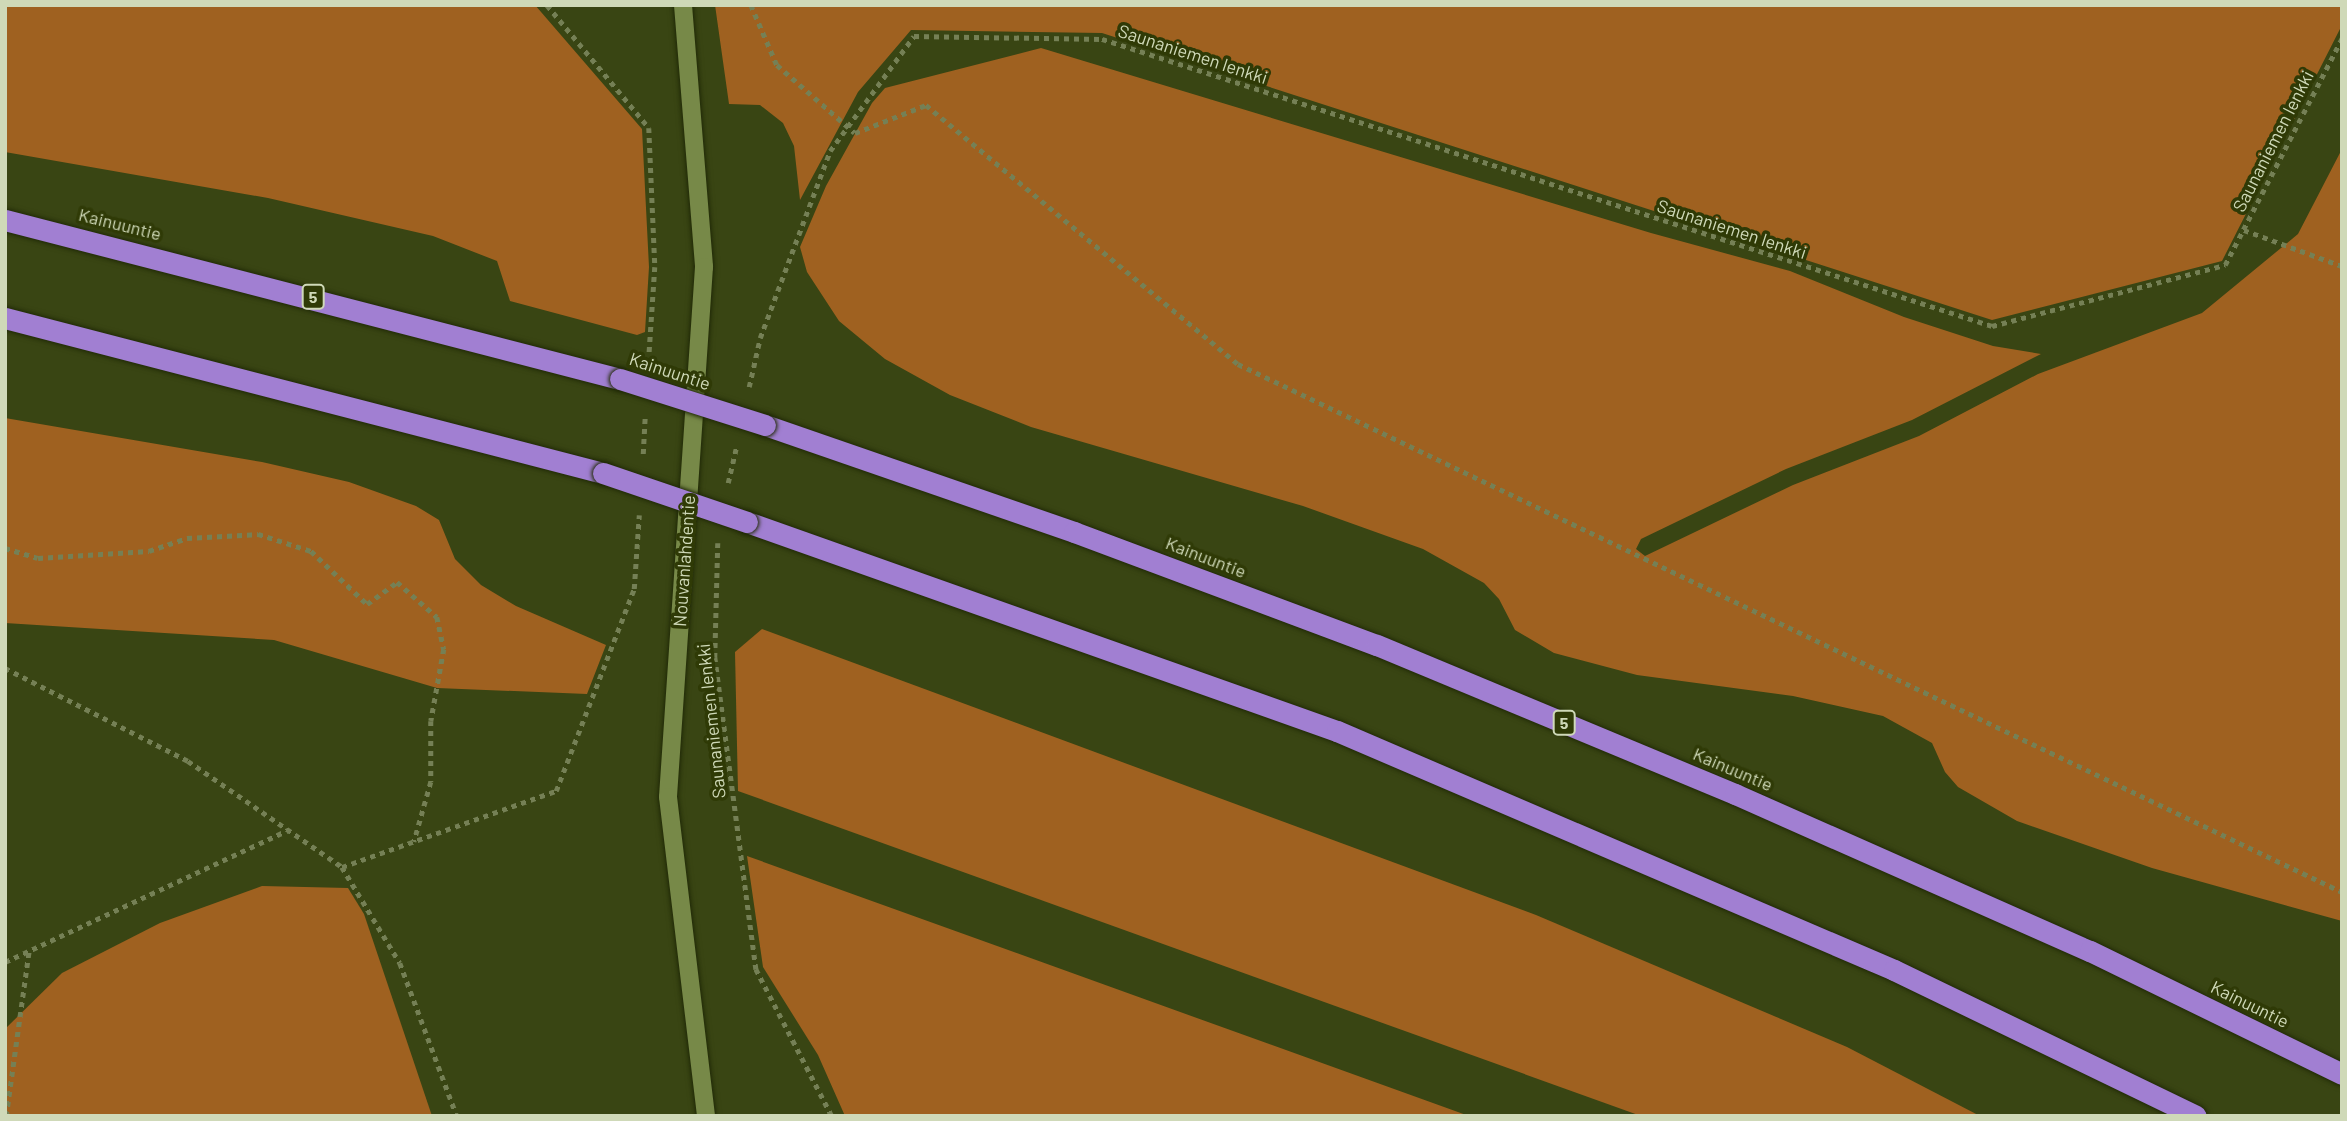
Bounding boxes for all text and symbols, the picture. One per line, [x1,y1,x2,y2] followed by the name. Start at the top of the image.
[1116,20,1270,88] street label: Saunaniemen lenkki
[2228,67,2318,215] street label: Saunaniemen lenkki
[1655,195,1809,263] street label: Saunaniemen lenkki
[77,203,163,245] street label: Kainuuntie
[301,284,325,310] road number: 5
[627,348,713,394] street label: Kainuuntie
[669,495,699,627] street label: Nouvanlahdentie
[1163,532,1249,582] street label: Kainuuntie
[692,642,730,800] street label: Saunaniemen lenkki
[1552,710,1576,736] road number: 5
[1690,743,1776,795] street label: Kainuuntie
[2207,976,2293,1032] street label: Kainuuntie

